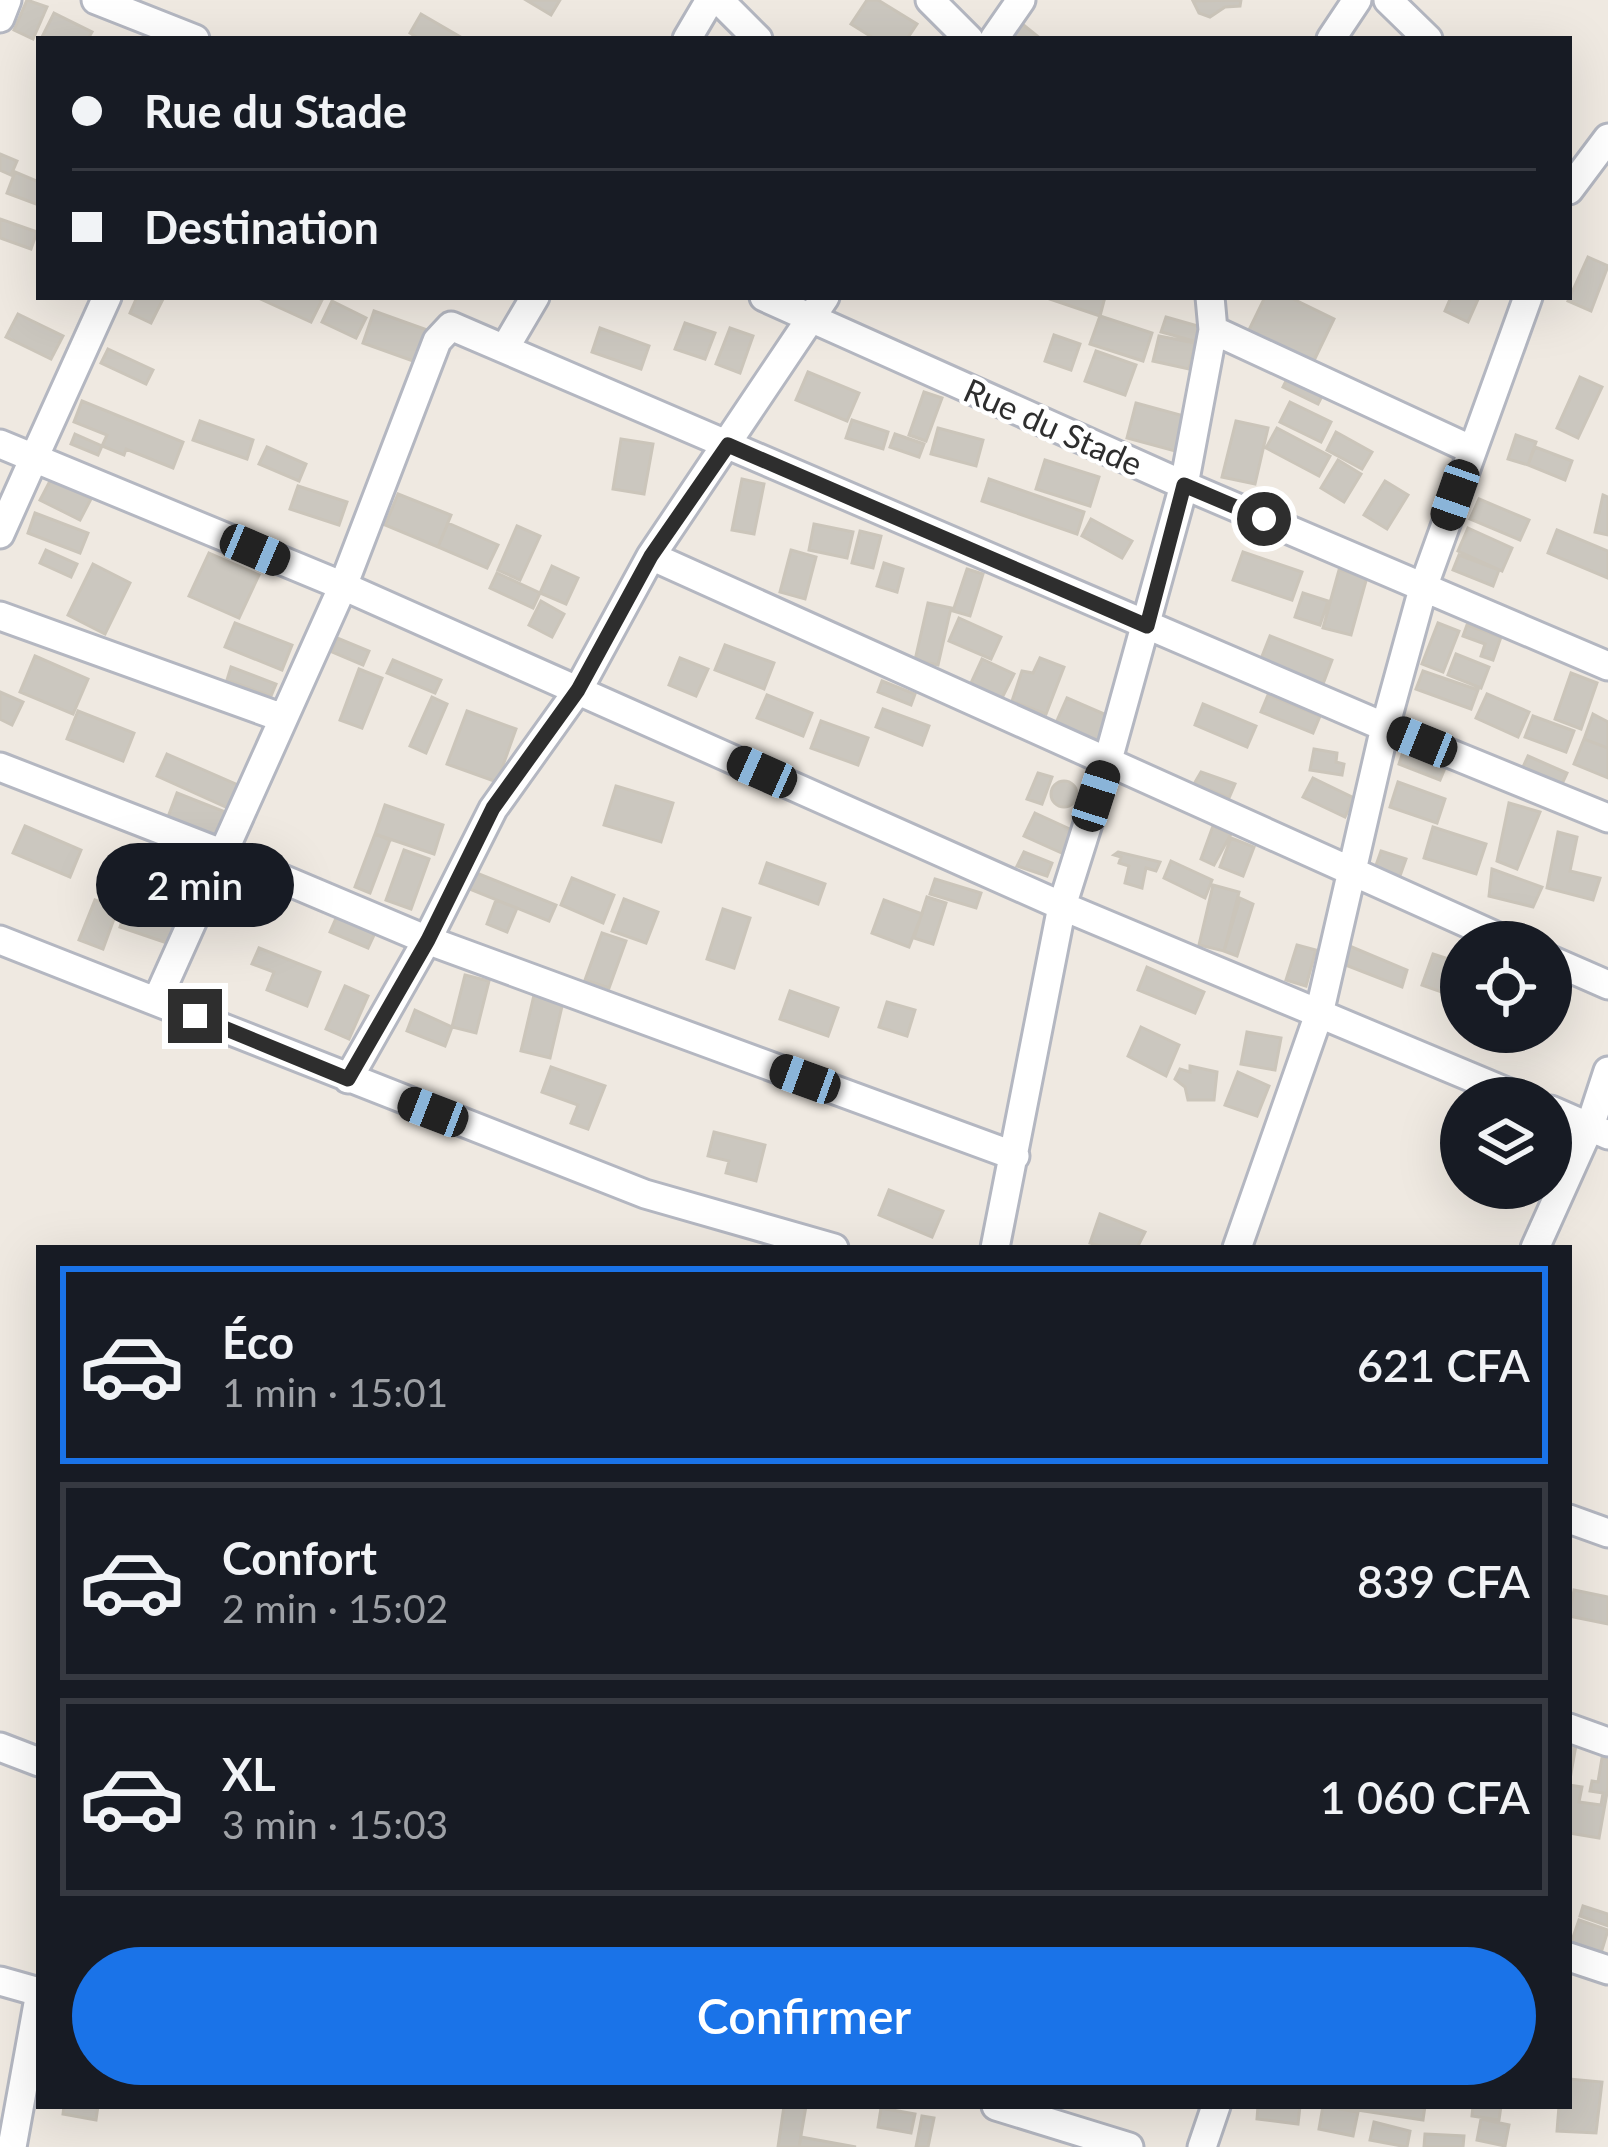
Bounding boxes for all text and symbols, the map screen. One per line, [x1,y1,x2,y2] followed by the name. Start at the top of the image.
[144,84,407,138] text: Rue du Stade
[144,200,379,254] text: Destination
[958,369,1149,483] street label: Rue du Stade
[1426,455,1484,535] car
[1237,492,1291,546] route start
[215,519,295,581] car
[1382,712,1462,772] car
[722,741,802,803] car
[1068,756,1124,836] car
[96,842,294,926] callout: 2 min
[147,862,243,908] text: 2 min
[1440,921,1572,1209] map controls
[1440,921,1572,1053] button: locate
[168,989,222,1043] route end
[765,1050,845,1108] car
[1440,1077,1572,1209] button: layers
[393,1082,473,1142] car
[78,1311,186,1419] icon: car
[222,1315,294,1369] text: Éco
[1357,1338,1530,1392] text: 621 CFA
[222,1369,448,1415] text: 1 min · 15:01
[78,1527,186,1635] icon: car
[222,1531,377,1585] text: Confort
[1357,1554,1530,1608] text: 839 CFA
[222,1585,448,1631] text: 2 min · 15:02
[78,1743,186,1851] icon: car
[222,1747,276,1801] text: XL
[1320,1770,1530,1824] text: 1 060 CFA
[222,1801,448,1847] text: 3 min · 15:03
[72,1947,1536,2085] button: Confirmer

